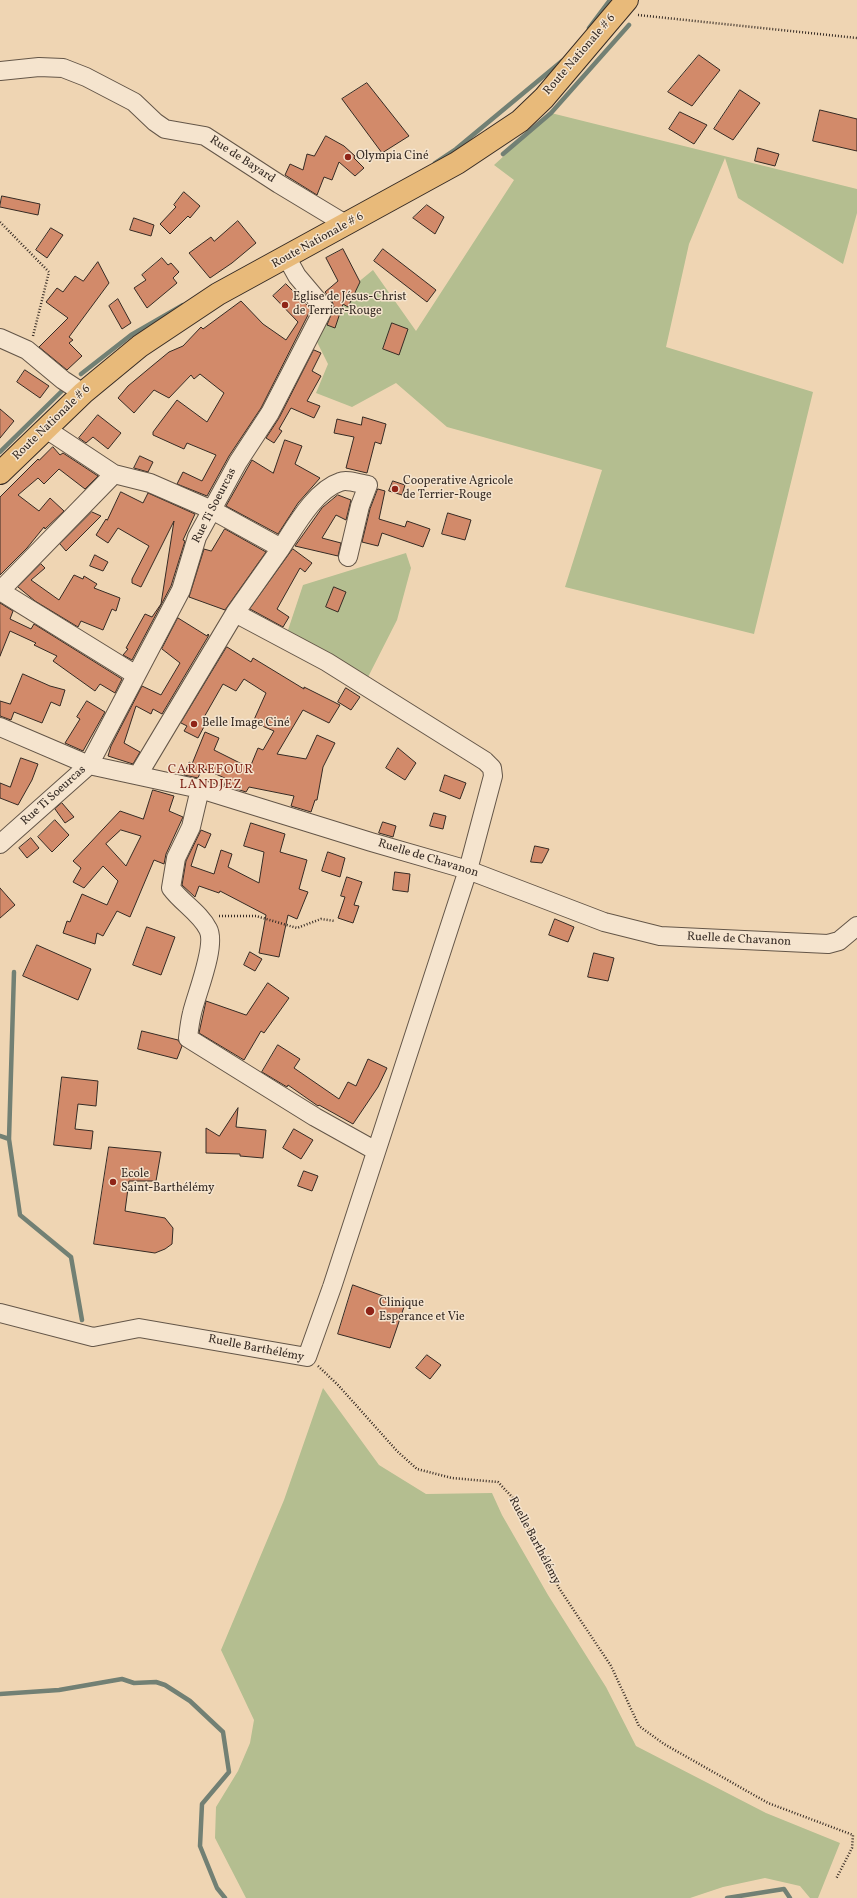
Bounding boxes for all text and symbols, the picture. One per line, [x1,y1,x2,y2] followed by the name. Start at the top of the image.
[541,12,619,98] street label: Route Nationale # 6
[207,133,277,187] street label: Rue de Bayard
[356,150,429,164] place label: Olympia Ciné
[343,152,353,162] marker: Olympia Ciné
[270,210,366,272] street label: Route Nationale # 6
[293,291,407,319] place label: Eglise de Jésus-Christ de Terrier-Rouge
[280,300,290,310] marker: Eglise de Jésus-Christ de Terrier-Rouge
[10,382,94,464] street label: Route Nationale # 6
[190,466,240,546] street label: Rue Ti Soeurcas
[403,475,513,503] place label: Cooperative Agricole de Terrier-Rouge
[390,484,400,494] marker: Cooperative Agricole de Terrier-Rouge
[202,717,290,731] place label: Belle Image Ciné
[189,719,199,729] marker: Belle Image Ciné
[19,763,89,829] street label: Rue Ti Soeurcas
[168,763,254,794] district label: CARREFOUR LANDJEZ
[376,837,480,881] street label: Ruelle de Chavanon
[686,930,792,950] street label: Ruelle de Chavanon
[121,1168,214,1196] place label: Ecole Saint-Barthélémy
[108,1177,118,1187] marker: Ecole Saint-Barthélémy
[379,1297,465,1325] place label: Clinique Esperance et Vie
[364,1305,376,1317] marker: Clinique Esperance et Vie
[207,1333,305,1365] street label: Ruelle Barthélémy
[505,1495,563,1587] street label: Ruelle Barthélémy

